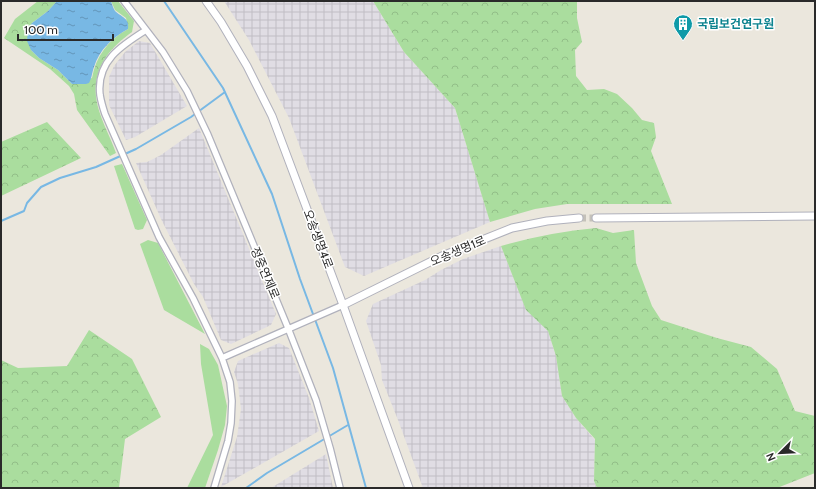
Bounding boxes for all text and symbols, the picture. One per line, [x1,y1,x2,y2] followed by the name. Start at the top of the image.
[672,13,694,41] building icon: 국립보건연구원
[18,16,113,42] scale bar
[697,16,774,31] place label: 국립보건연구원
[24,22,58,37] text: 100 m
[300,207,337,271] street label: 오송생명4로
[428,232,488,269] street label: 오송생명1로
[248,244,283,301] street label: 정중연제로
[760,433,800,473] north arrow
[763,451,779,463] text: N

